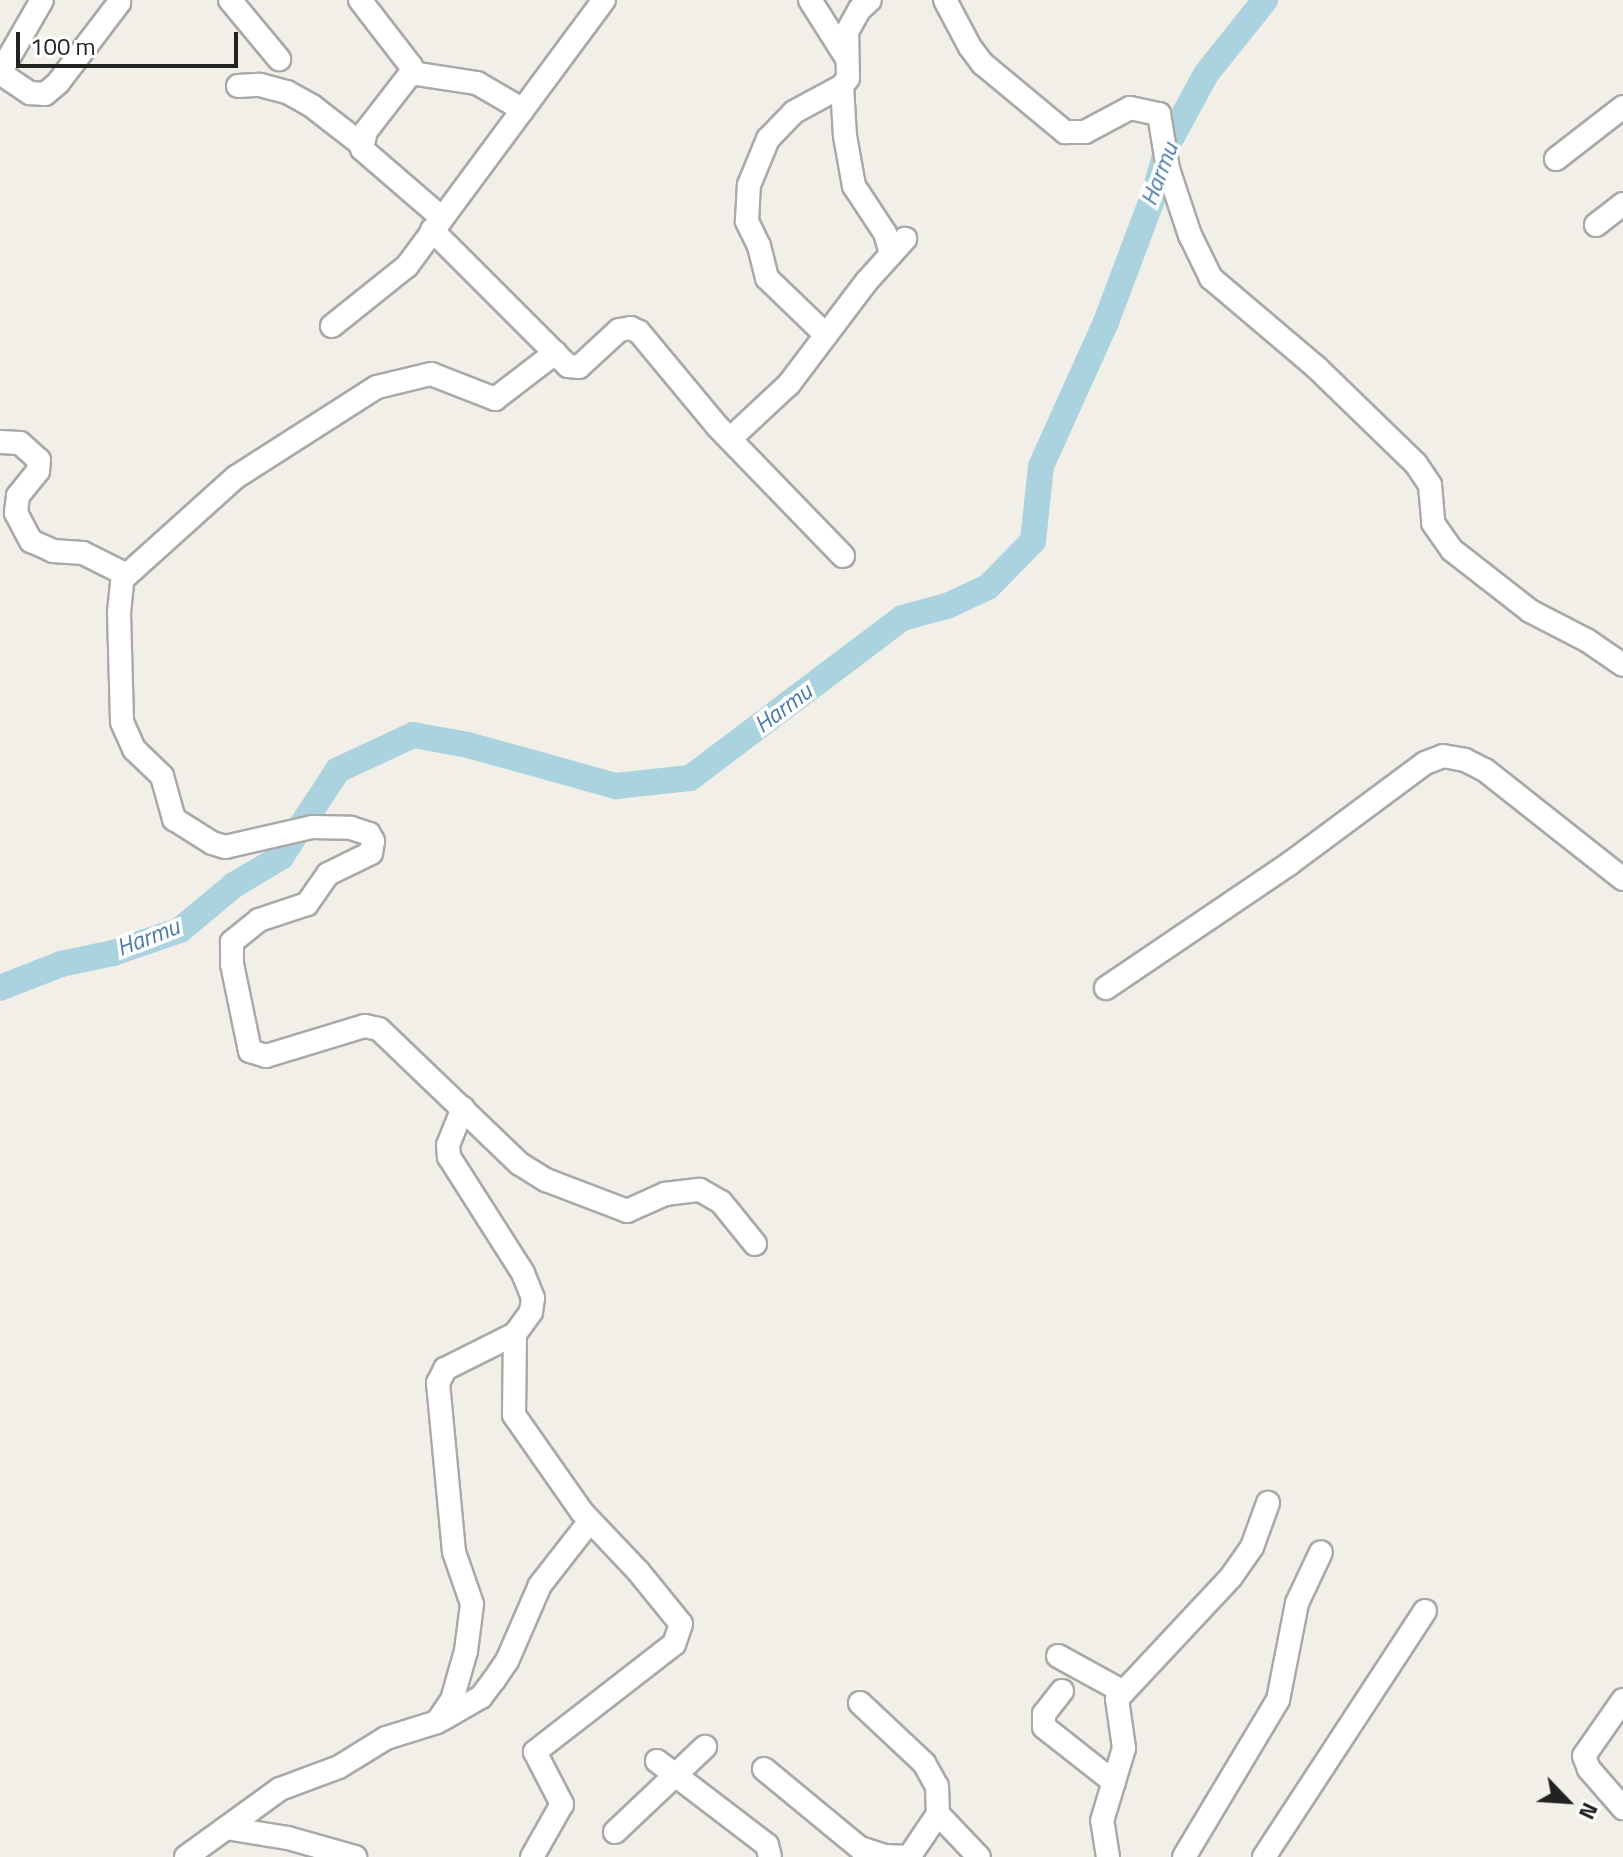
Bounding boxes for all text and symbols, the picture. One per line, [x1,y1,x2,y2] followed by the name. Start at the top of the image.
[20,16,242,66] scale bar
[30,28,96,64] text: 100 m
[1134,139,1184,209] water label: Harmu
[748,677,818,739] water label: Harmu
[113,912,183,962] water label: Harmu
[1527,1761,1607,1841] north arrow
[1570,1797,1607,1825] text: N

